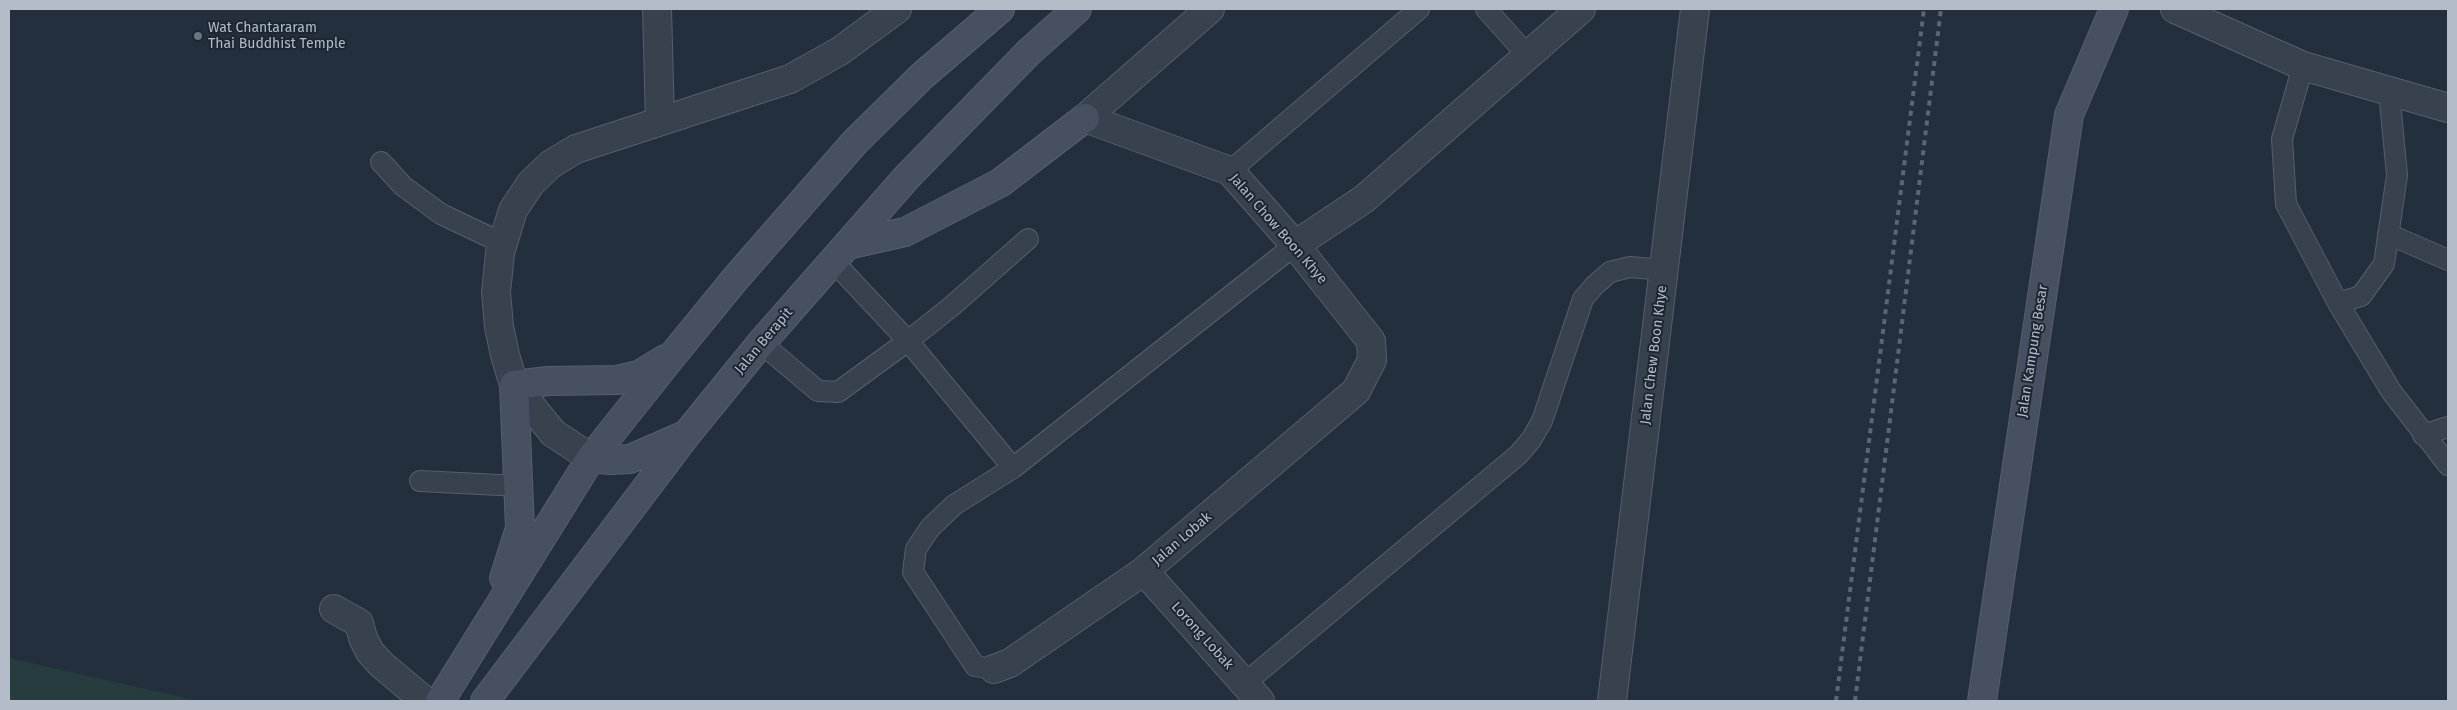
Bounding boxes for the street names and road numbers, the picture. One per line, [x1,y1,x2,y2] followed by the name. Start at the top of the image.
[1225,170,1331,288] street label: Jalan Chow Boon Khye
[2014,283,2052,419] street label: Jalan Kampung Besar
[1637,284,1671,426] street label: Jalan Chew Boon Khye
[731,304,797,378] street label: Jalan Berapit
[1149,509,1215,569] street label: Jalan Lobak
[1167,599,1237,673] street label: Lorong Lobak

